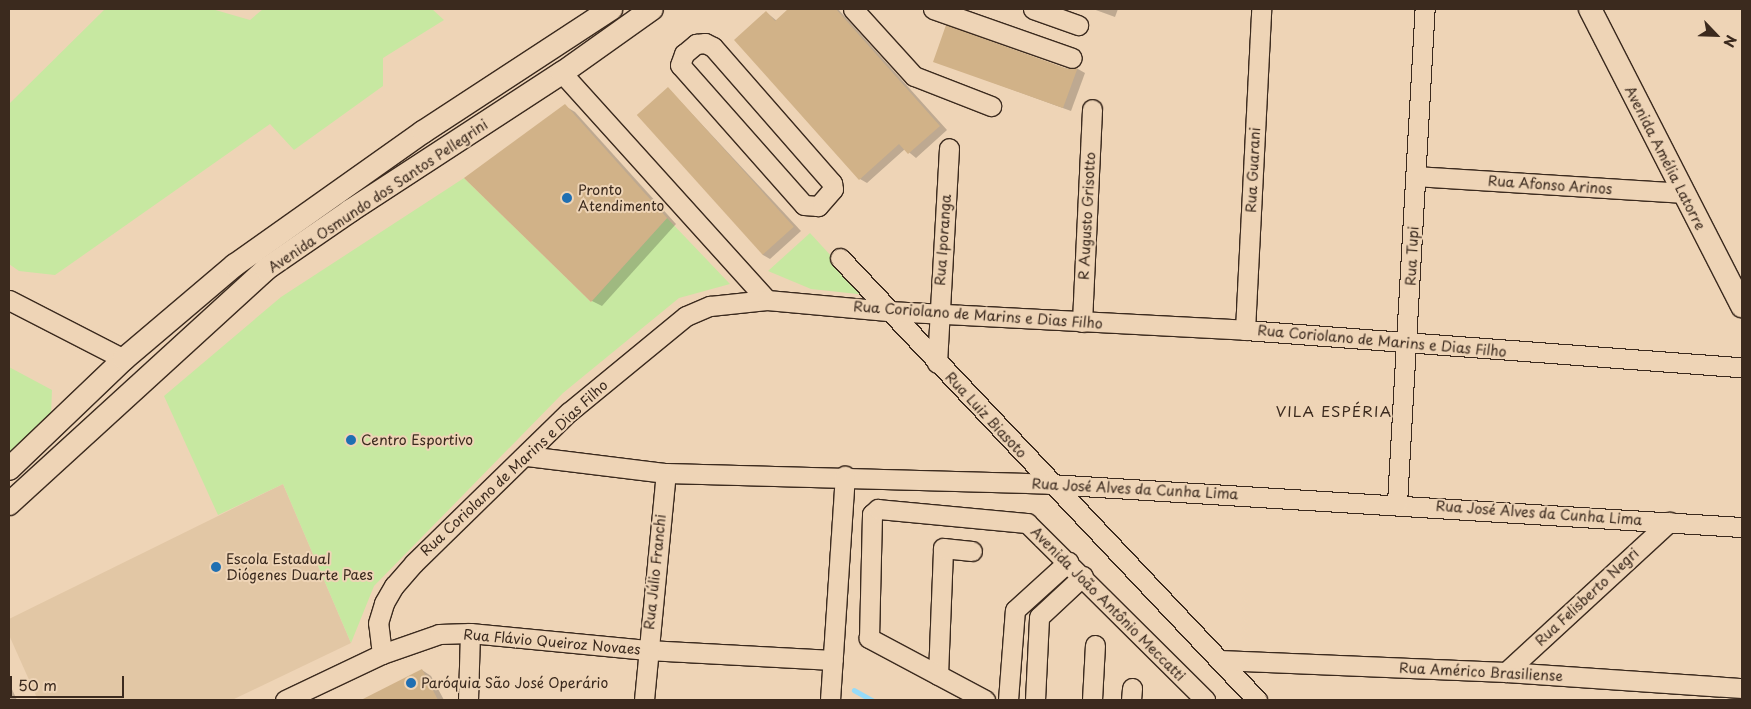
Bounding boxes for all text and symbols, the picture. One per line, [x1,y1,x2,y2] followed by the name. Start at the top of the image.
[1691,10,1741,60] north arrow
[1718,32,1742,51] text: N
[1622,84,1708,232] street label: Avenida Amélia Latorre
[265,116,491,276] street label: Avenida Osmundo dos Santos Pellegrini
[1242,126,1264,214] street label: Rua Guarani
[1075,151,1099,281] street label: R Augusto Grisotto
[1486,172,1614,198] street label: Rua Afonso Arinos
[578,182,664,214] place label: Pronto Atendimento
[560,191,574,205] marker: Pronto Atendimento
[931,194,955,286] street label: Rua Iporanga
[1402,226,1422,286] street label: Rua Tupi
[853,298,1103,332] street label: Rua Coriolano de Marins e Dias Filho
[1257,322,1507,360] street label: Rua Coriolano de Marins e Dias Filho
[942,368,1030,462] street label: Rua Luiz Biasoto
[417,377,611,559] street label: Rua Coriolano de Marins e Dias Filho
[1274,402,1394,420] district label: VILA ESPÉRIA
[361,432,473,448] place label: Centro Esportivo
[345,434,357,446] marker: Centro Esportivo
[1031,475,1239,503] street label: Rua José Alves da Cunha Lima
[1435,497,1643,529] street label: Rua José Alves da Cunha Lima
[640,512,670,632] street label: Rua Júlio Franchi
[1027,523,1189,685] street label: Avenida João Antônio Meccatti
[1531,544,1643,650] street label: Rua Felisberto Negri
[226,551,374,584] place label: Escola Estadual Diógenes Duarte Paes
[210,561,222,573] marker: Escola Estadual Diógenes Duarte Paes
[462,626,642,658] street label: Rua Flávio Queiroz Novaes
[1398,659,1564,685] street label: Rua Américo Brasiliense
[12,666,126,698] scale bar
[18,673,57,696] text: 50 m
[421,675,607,691] place label: Paróquia São José Operário
[405,677,417,689] marker: Paróquia São José Operário

